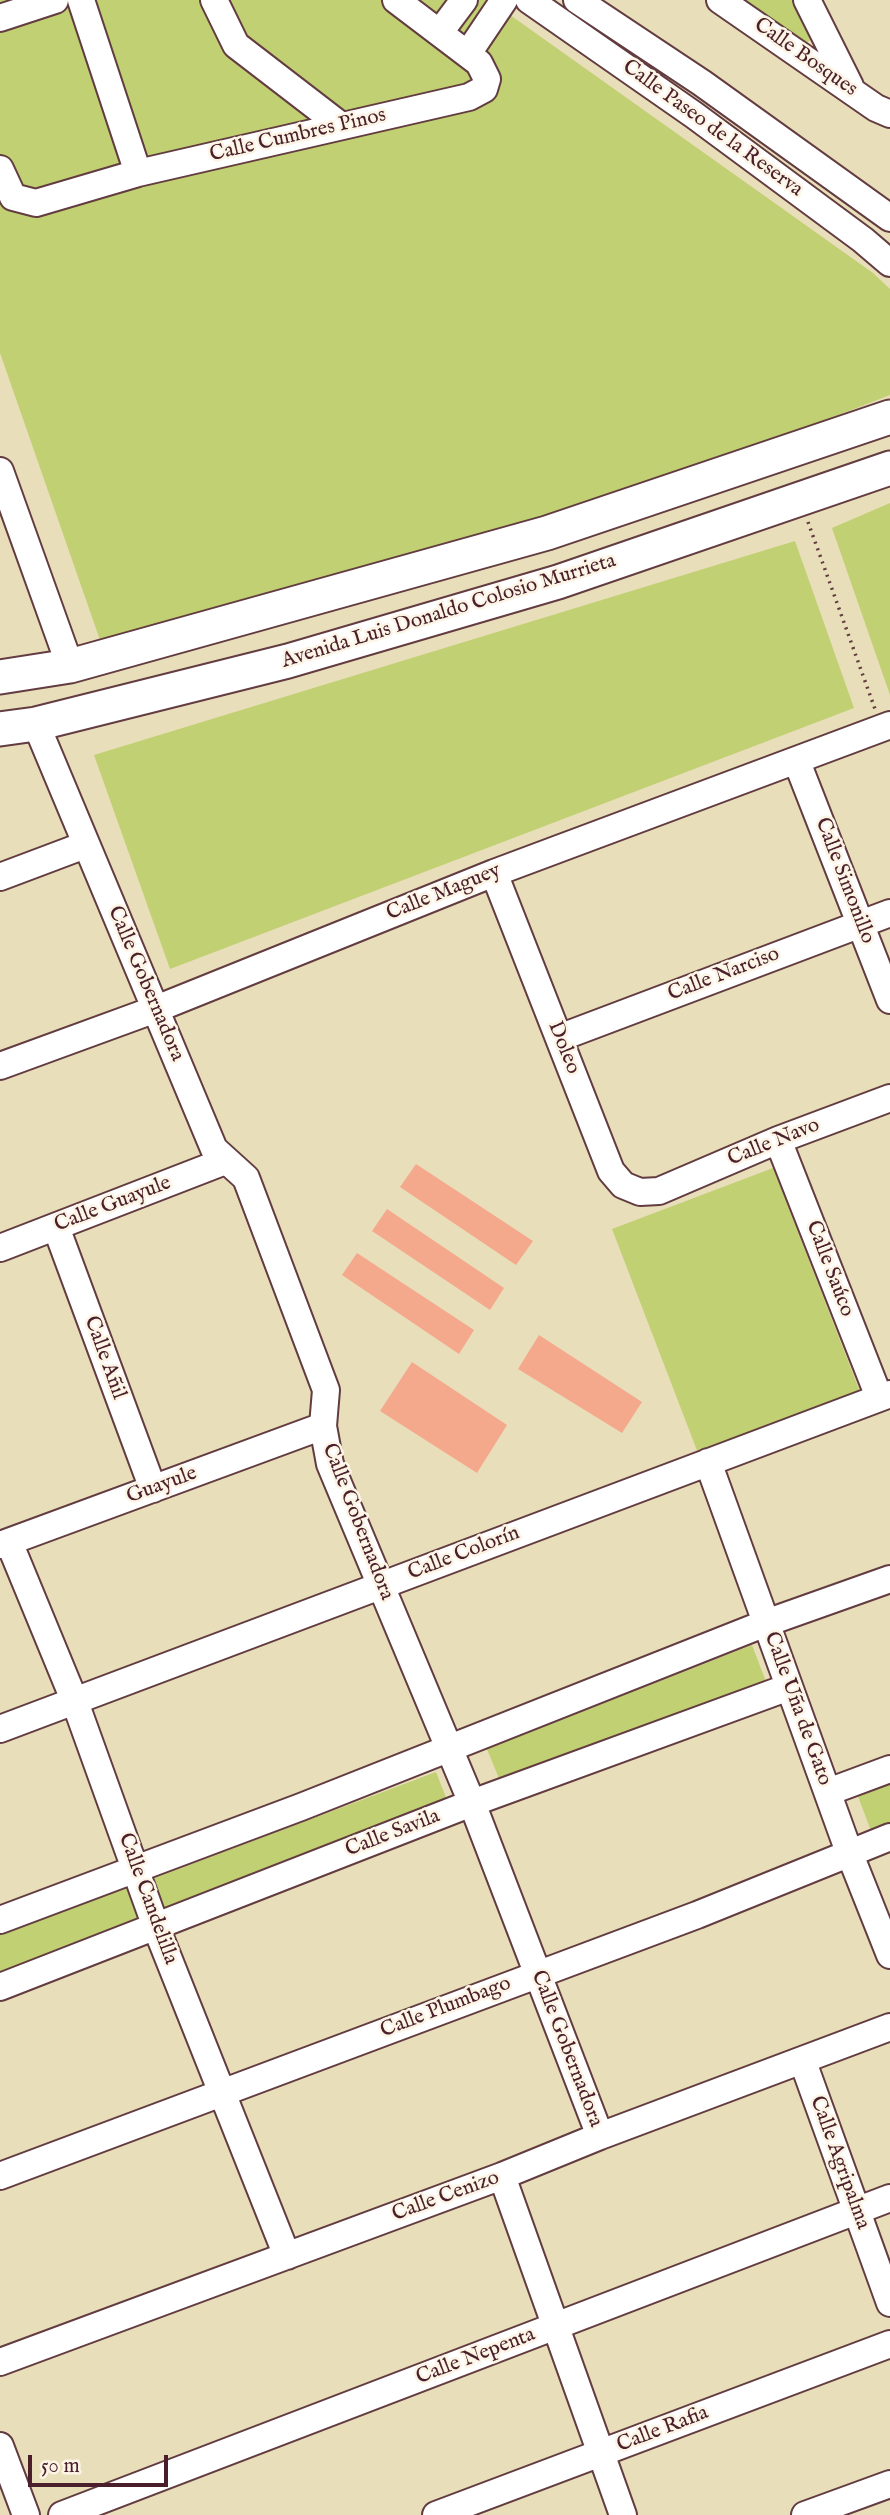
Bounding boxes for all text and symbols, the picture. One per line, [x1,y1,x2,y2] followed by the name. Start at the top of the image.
[748,13,862,103] street label: Calle Bosques
[617,55,807,203] street label: Calle Paseo de la Reserva
[208,103,388,169] street label: Calle Cumbres Pinos
[279,549,619,675] street label: Avenida Luis Donaldo Colosio Murrieta
[808,814,880,948] street label: Calle Simonillo
[383,859,505,927] street label: Calle Maguey
[101,903,189,1065] street label: Calle Gobernadora
[665,942,783,1008] street label: Calle Narciso
[541,1018,585,1078] street label: Doleo
[725,1113,823,1173] street label: Calle Navo
[51,1171,175,1239] street label: Calle Guayule
[799,1217,859,1321] street label: Calle Saúco
[77,1313,131,1403] street label: Calle Añil
[316,1440,398,1604] street label: Calle Gobernadora
[123,1462,201,1510] street label: Guayule
[405,1521,523,1587] street label: Calle Colorín
[758,1629,836,1789] street label: Calle Uña de Gato
[342,1804,444,1864] street label: Calle Savila
[112,1830,182,1968] street label: Calle Candelilla
[525,1967,607,2131] street label: Calle Gobernadora
[377,1972,515,2044] street label: Calle Plumbago
[803,2093,875,2233] street label: Calle Agripalma
[389,2166,503,2228] street label: Calle Cenizo
[413,2323,539,2391] street label: Calle Nepenta
[614,2401,712,2459] street label: Calle Rafia
[32,2442,172,2486] scale bar
[41,2453,80,2480] text: 50 m

